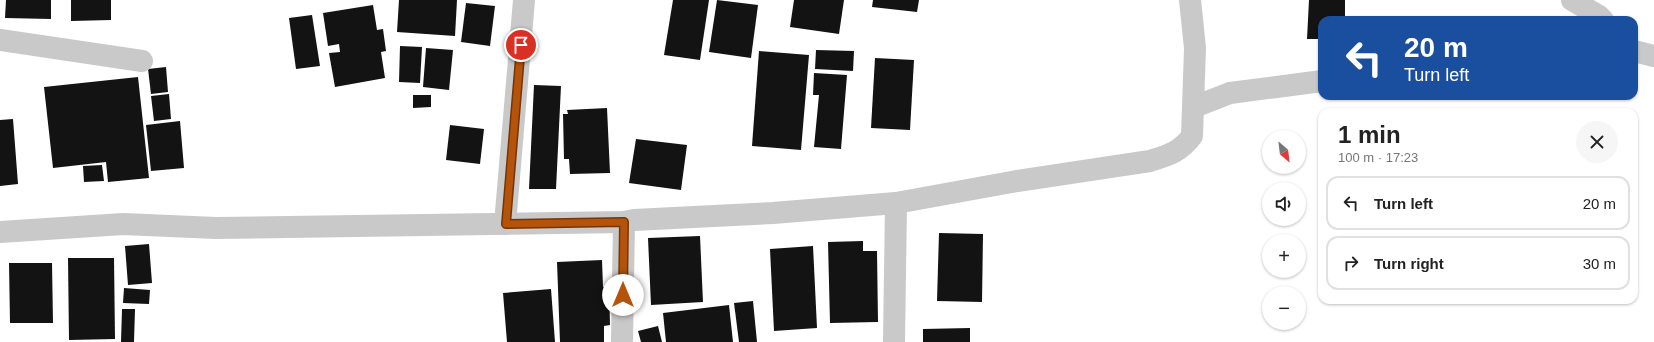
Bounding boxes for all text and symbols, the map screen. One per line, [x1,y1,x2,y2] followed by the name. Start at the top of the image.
[504,28,538,62] pin
[1338,32,1390,84] icon: left
[1404,32,1468,63] text: 20 m
[510,34,532,56] icon: arrive
[1404,65,1469,85] text: Turn left
[1338,121,1401,148] text: 1 min
[1576,121,1618,163] button: close
[1262,130,1306,174] north arrow
[1262,130,1306,330] map controls
[1338,150,1418,165] text: 100 m · 17:23
[1262,182,1306,226] button: sound
[1340,192,1362,214] icon: left
[1374,195,1433,212] text: Turn left
[1583,195,1616,212] text: 20 m
[1262,234,1306,278] button: +
[1340,252,1362,274] icon: right
[1374,255,1444,272] text: Turn right
[1583,255,1616,272] text: 30 m
[602,274,644,316] position arrow
[1262,286,1306,330] button: −

